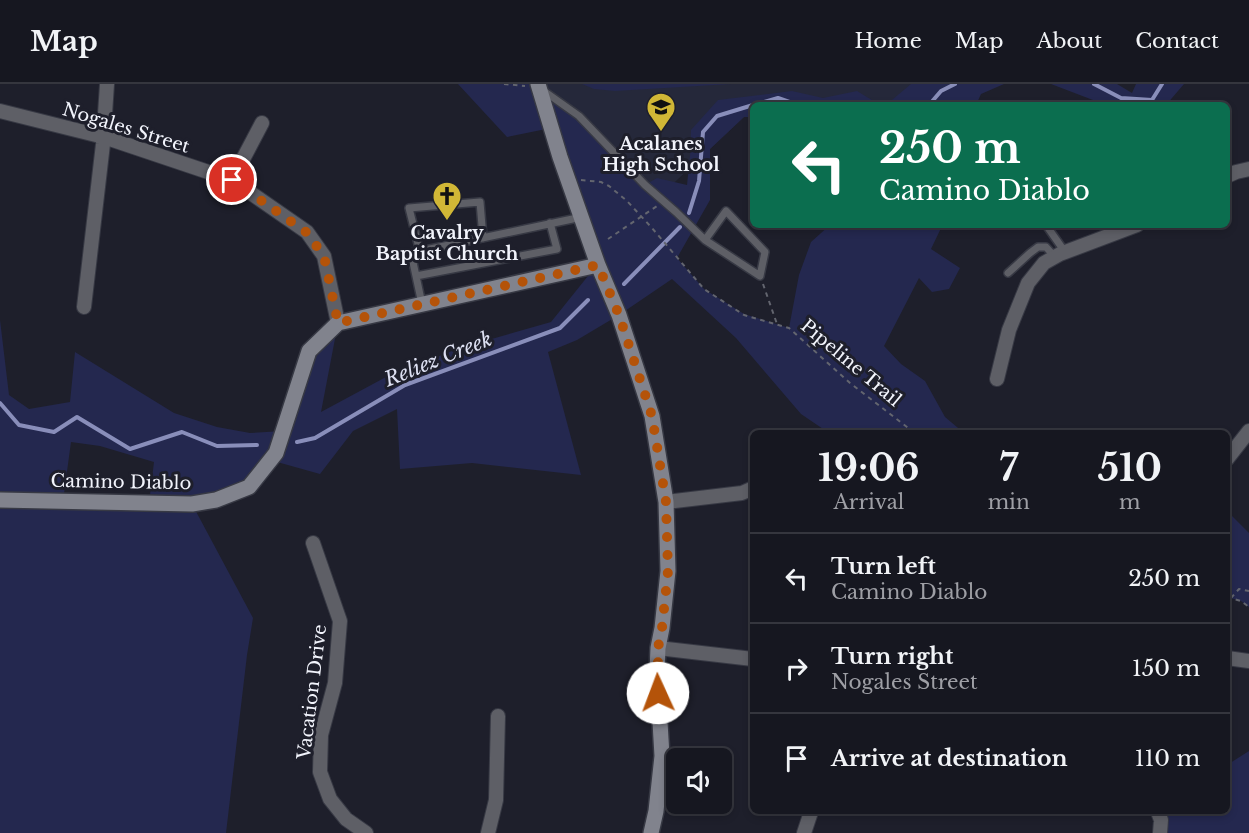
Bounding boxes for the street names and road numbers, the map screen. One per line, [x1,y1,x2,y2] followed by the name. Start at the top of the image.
[60,98,192,158] street label: Nogales Street
[796,315,906,411] street label: Pipeline Trail
[51,470,191,494] street label: Camino Diablo
[293,623,331,762] street label: Vacation Drive

